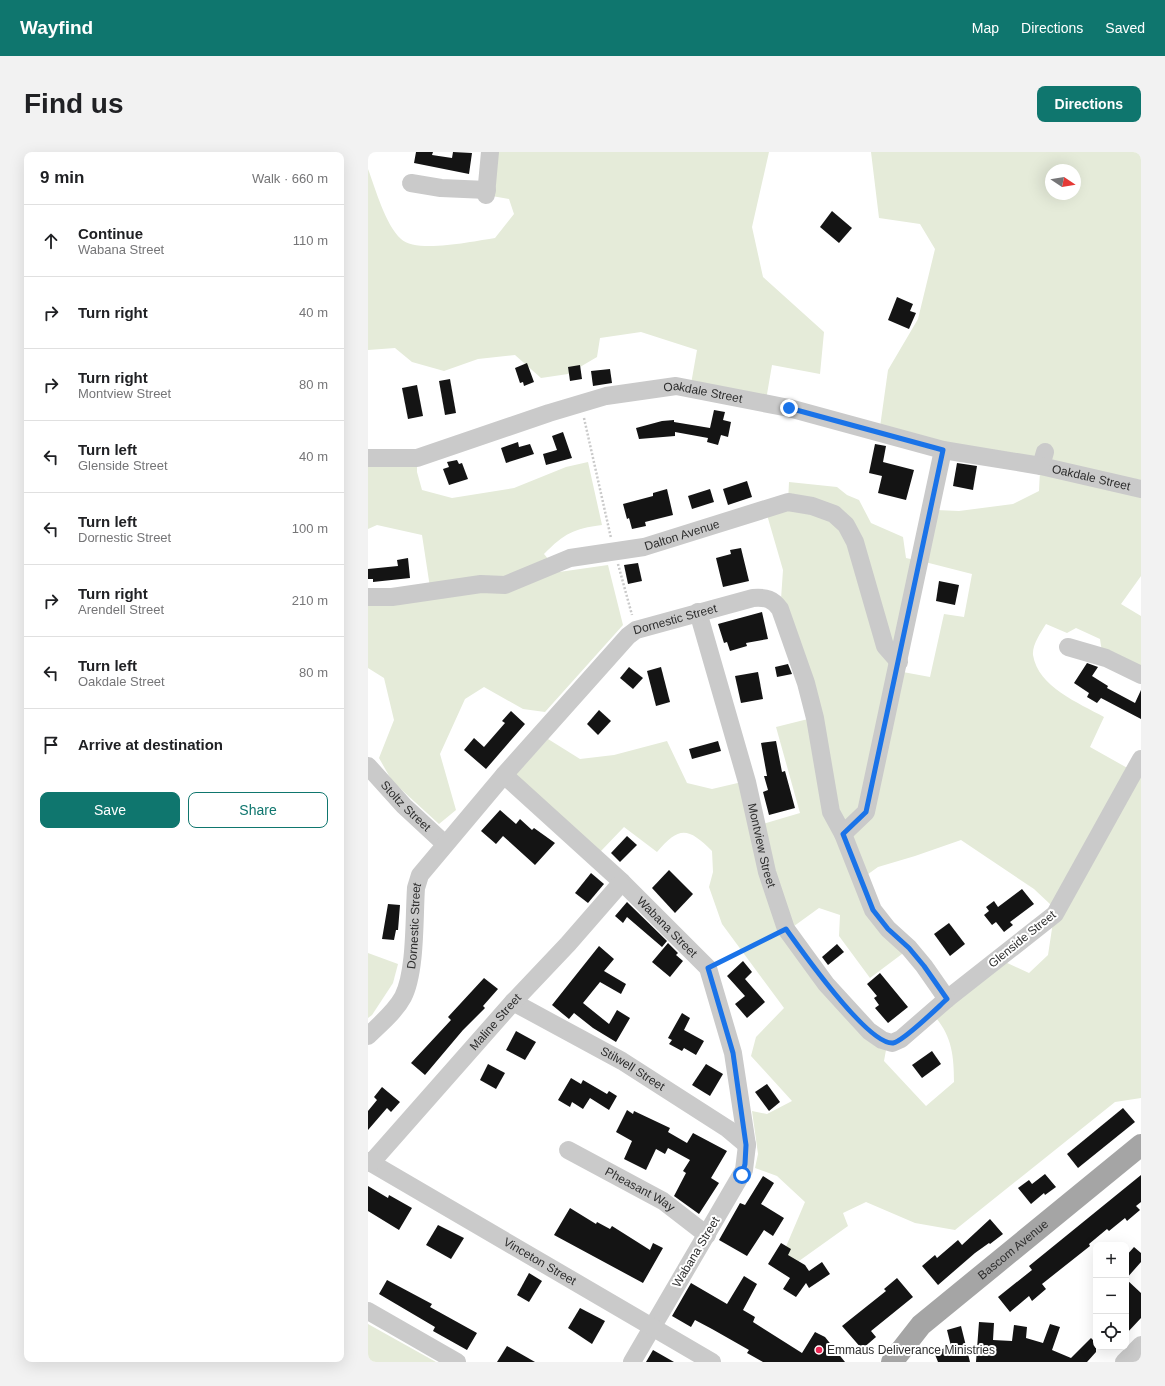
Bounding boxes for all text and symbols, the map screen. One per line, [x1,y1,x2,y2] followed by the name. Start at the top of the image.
[20,17,93,38] text: Wayfind
[972,20,999,36] text: Map
[1021,20,1083,36] text: Directions
[1105,20,1145,36] text: Saved
[1037,86,1141,122] button: Directions
[24,88,124,119] text: Find us
[1045,164,1081,200] north arrow
[40,168,84,187] text: 9 min
[252,171,328,186] text: Walk · 660 m
[78,225,143,242] text: Continue
[40,230,62,252] icon: ahead
[293,233,328,248] text: 110 m
[78,242,164,257] text: Wabana Street
[40,302,62,324] icon: right
[78,304,148,321] text: Turn right
[299,305,328,320] text: 40 m
[78,369,148,386] text: Turn right
[40,374,62,396] icon: right
[299,377,328,392] text: 80 m
[662,379,744,406] street label: Oakdale Street
[78,386,171,401] text: Montview Street
[780,399,798,417] route end
[78,441,137,458] text: Turn left
[40,446,62,468] icon: left
[299,449,328,464] text: 40 m
[78,458,168,473] text: Glenside Street
[1050,462,1132,493] street label: Oakdale Street
[78,513,137,530] text: Turn left
[643,517,722,553] street label: Dalton Avenue
[40,518,62,540] icon: left
[292,521,328,536] text: 100 m
[78,530,171,545] text: Dornestic Street
[78,585,148,602] text: Turn right
[40,590,62,612] icon: right
[292,593,328,608] text: 210 m
[632,601,719,637] street label: Dornestic Street
[78,602,164,617] text: Arendell Street
[78,657,137,674] text: Turn left
[40,662,62,684] icon: left
[299,665,328,680] text: 80 m
[78,674,165,689] text: Oakdale Street
[40,734,62,756] icon: arrive
[78,736,223,753] text: Arrive at destination
[378,778,434,835] street label: Stoltz Street
[40,792,180,828] button: Save
[188,792,328,828] button: Share
[745,802,779,890] street label: Montview Street
[404,880,424,970] street label: Dornestic Street
[634,894,701,961] street label: Wabana Street
[985,907,1059,970] street label: Glenside Street
[467,990,525,1053] street label: Maline Street
[598,1044,668,1094] street label: Stilwell Street
[603,1164,678,1215] street label: Pheasant Way
[733,1166,751,1184] route start
[669,1214,723,1290] street label: Wabana Street
[975,1217,1051,1282] street label: Bascom Avenue
[501,1235,579,1288] street label: Vinceton Street
[1093,1242,1129,1350] map controls
[1093,1242,1129,1278] button: +
[1093,1278,1129,1314] button: −
[1093,1314,1129,1350] button: locate
[827,1343,995,1357] place label: Emmaus Deliverance Ministries
[814,1345,824,1355] marker: Emmaus Deliverance Ministries

